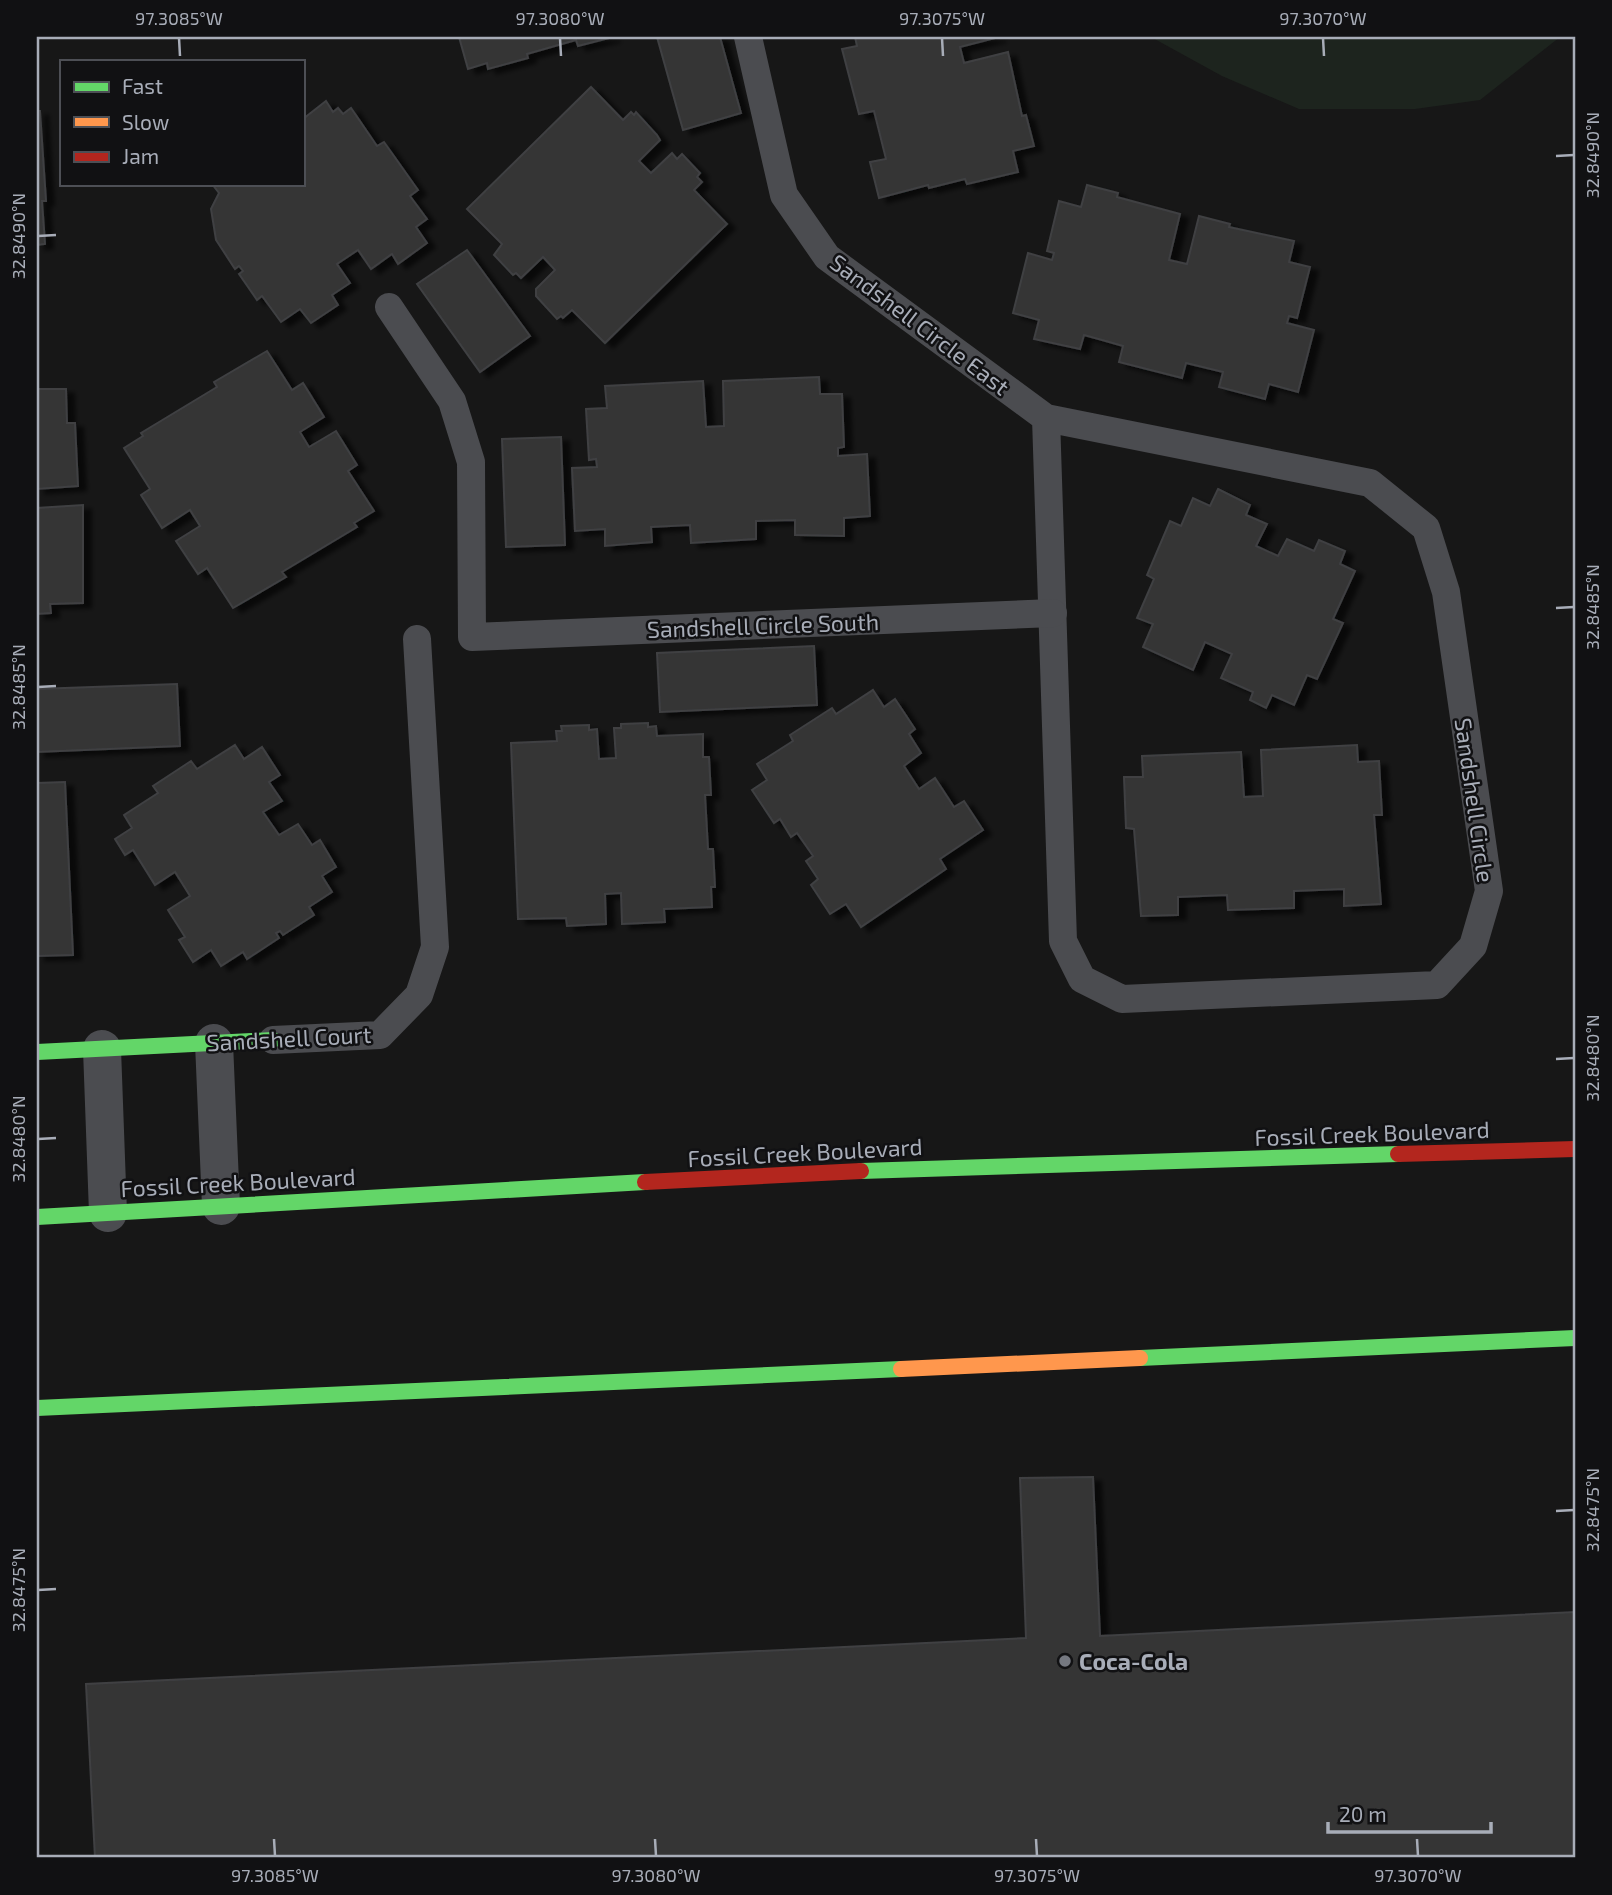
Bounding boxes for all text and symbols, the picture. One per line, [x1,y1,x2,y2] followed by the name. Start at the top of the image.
[135,7,223,29] text: 97.3085°W
[515,7,605,29] text: 97.3080°W
[899,7,985,29] text: 97.3075°W
[1279,7,1367,29] text: 97.3070°W
[60,60,304,186] legend
[122,73,163,98] text: Fast
[122,109,169,134] text: Slow
[1581,112,1603,198] text: 32.8490°N
[122,143,159,168] text: Jam
[7,193,29,279] text: 32.8490°N
[825,248,1015,401] street label: Sandshell Circle East
[1581,564,1603,650] text: 32.8485°N
[646,607,880,643] street label: Sandshell Circle South
[7,644,29,730] text: 32.8485°N
[1450,716,1500,884] street label: Sandshell Circle
[1581,1014,1603,1102] text: 32.8480°N
[206,1020,372,1056] street label: Sandshell Court
[7,1095,29,1183] text: 32.8480°N
[1254,1115,1490,1151] street label: Fossil Creek Boulevard
[687,1132,923,1172] street label: Fossil Creek Boulevard
[120,1162,356,1202] street label: Fossil Creek Boulevard
[1581,1468,1603,1552] text: 32.8475°N
[7,1548,29,1632] text: 32.8475°N
[1079,1647,1188,1675] place label: Coca-Cola
[1057,1653,1073,1669] marker: Coca-Cola
[1328,1790,1491,1834] scale bar
[1339,1801,1387,1826] text: 20 m
[231,1864,319,1886] text: 97.3085°W
[611,1864,701,1886] text: 97.3080°W
[994,1864,1080,1886] text: 97.3075°W
[1374,1864,1462,1886] text: 97.3070°W

